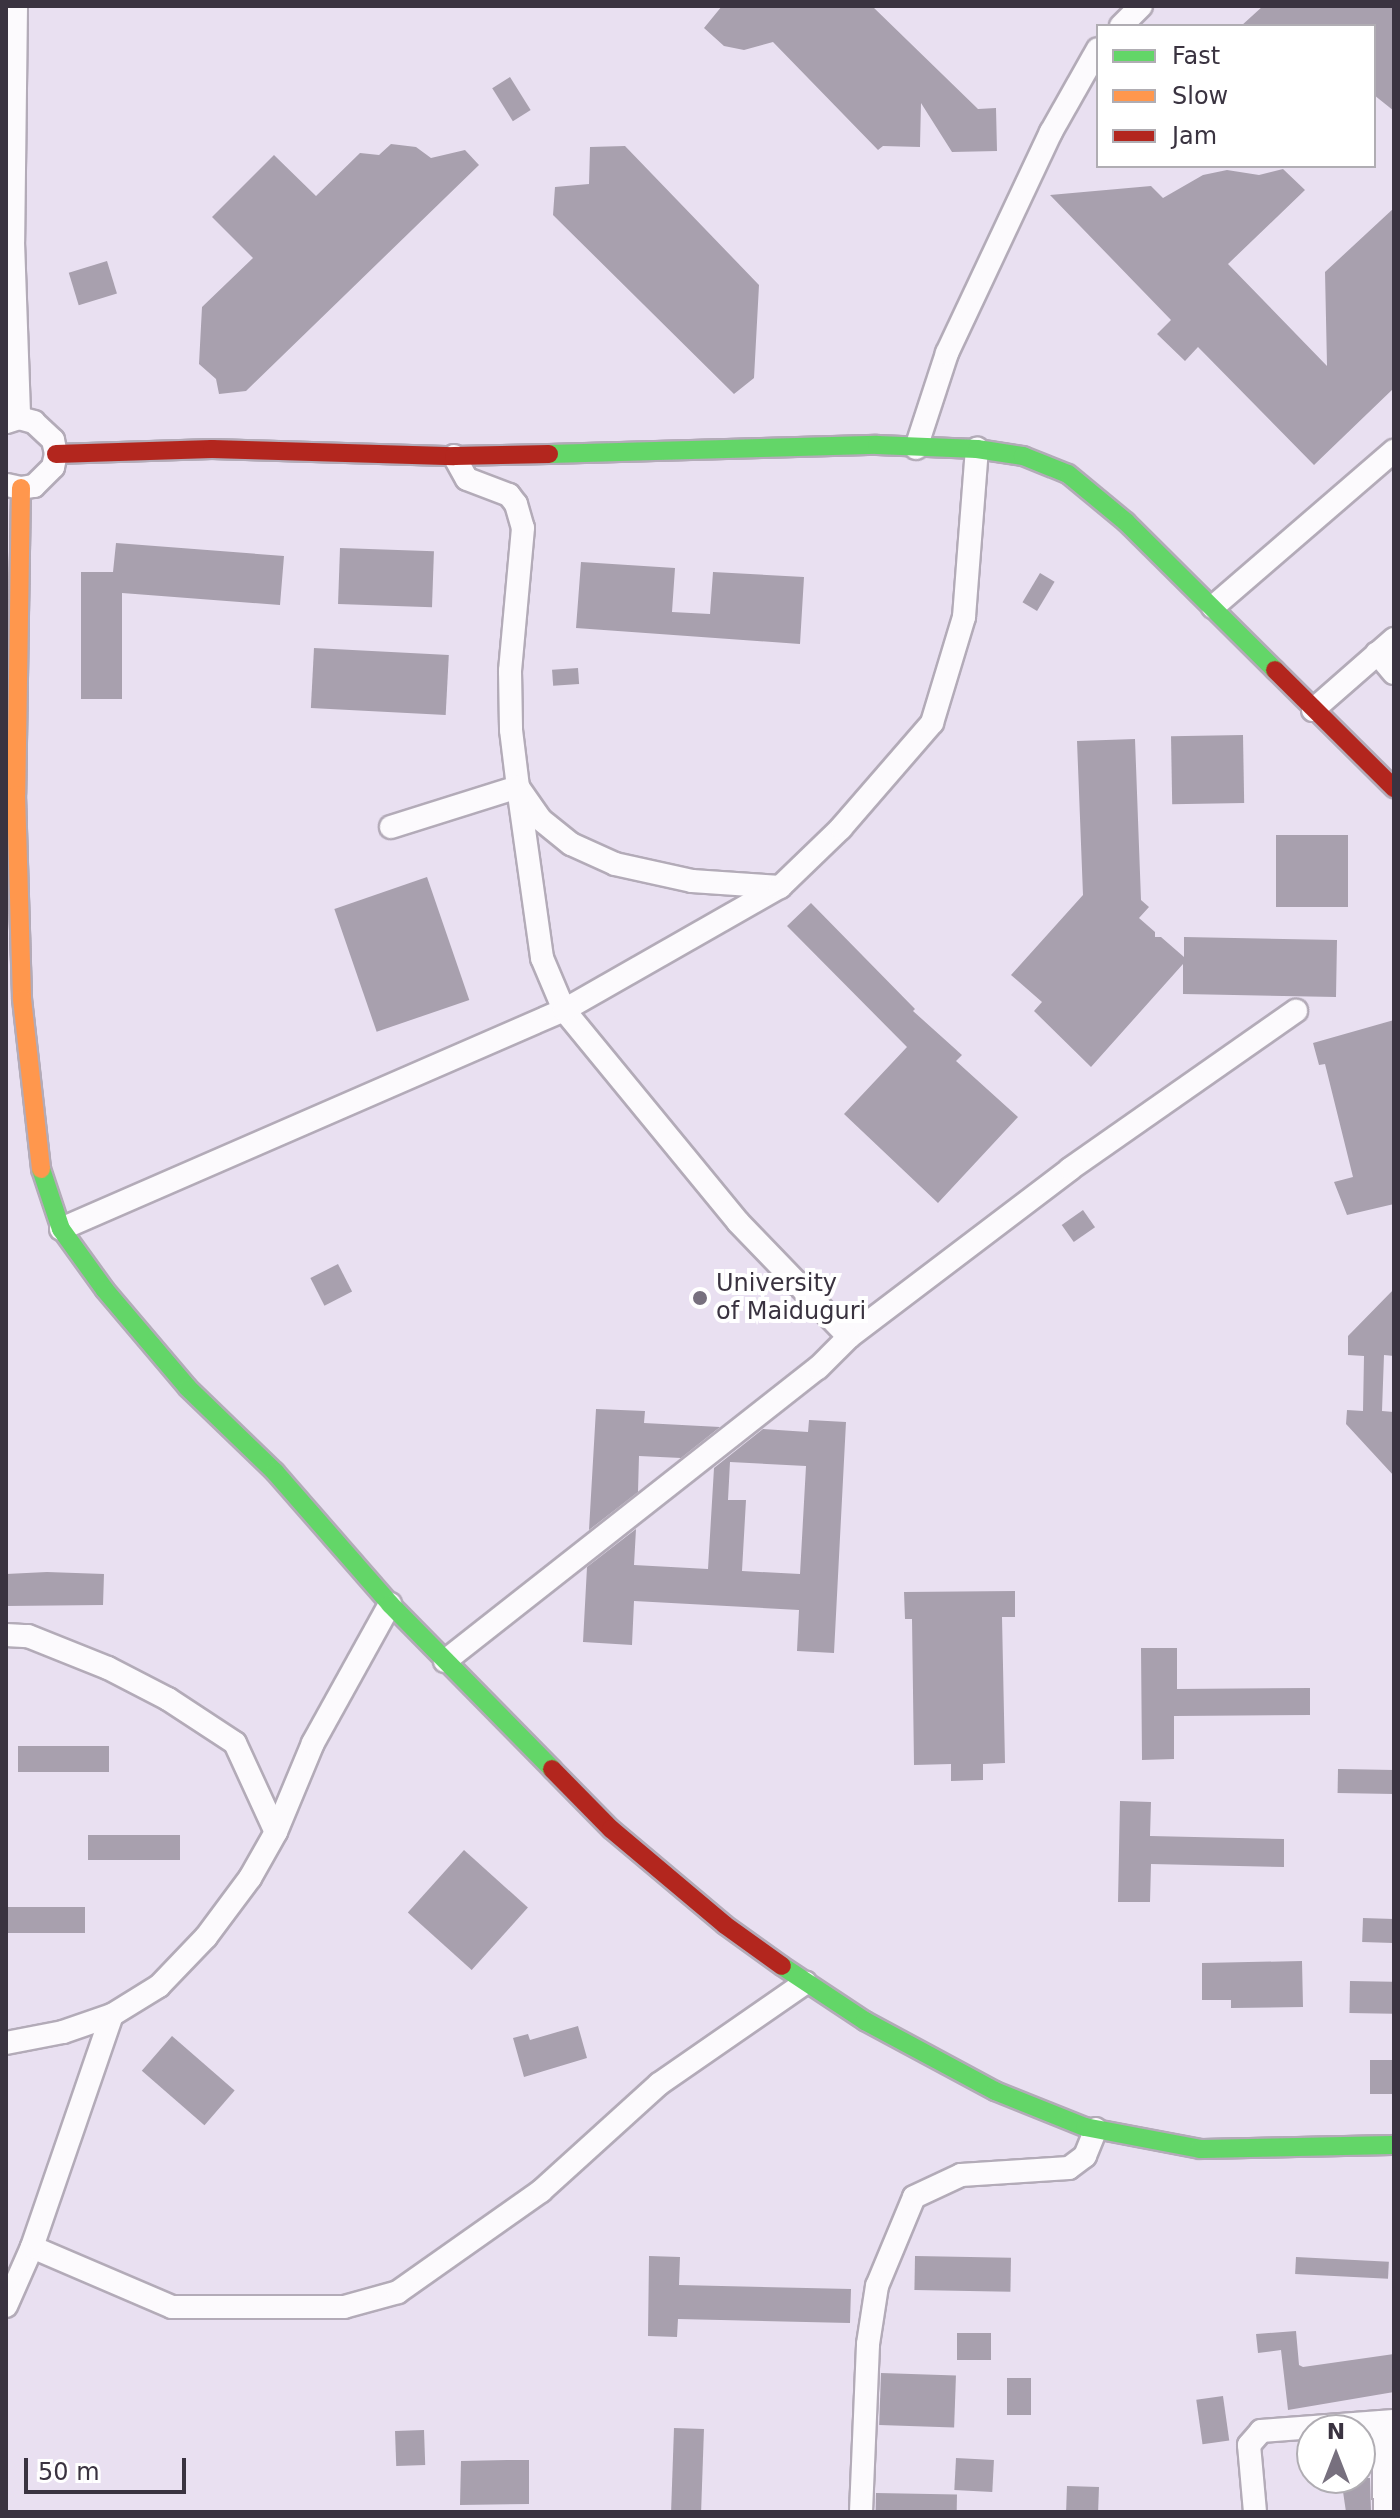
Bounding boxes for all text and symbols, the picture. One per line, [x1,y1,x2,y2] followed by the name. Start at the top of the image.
[1096,24,1376,168] legend
[1172,42,1220,70] text: Fast
[1172,82,1228,110] text: Slow
[1172,122,1217,150] text: Jam
[716,1270,866,1326] place label: University of Maiduguri
[691,1289,709,1307] marker: University of Maiduguri
[1296,2414,1376,2494] north arrow
[1327,2419,1345,2444] text: N
[28,2442,190,2492] scale bar
[38,2458,100,2486] text: 50 m

